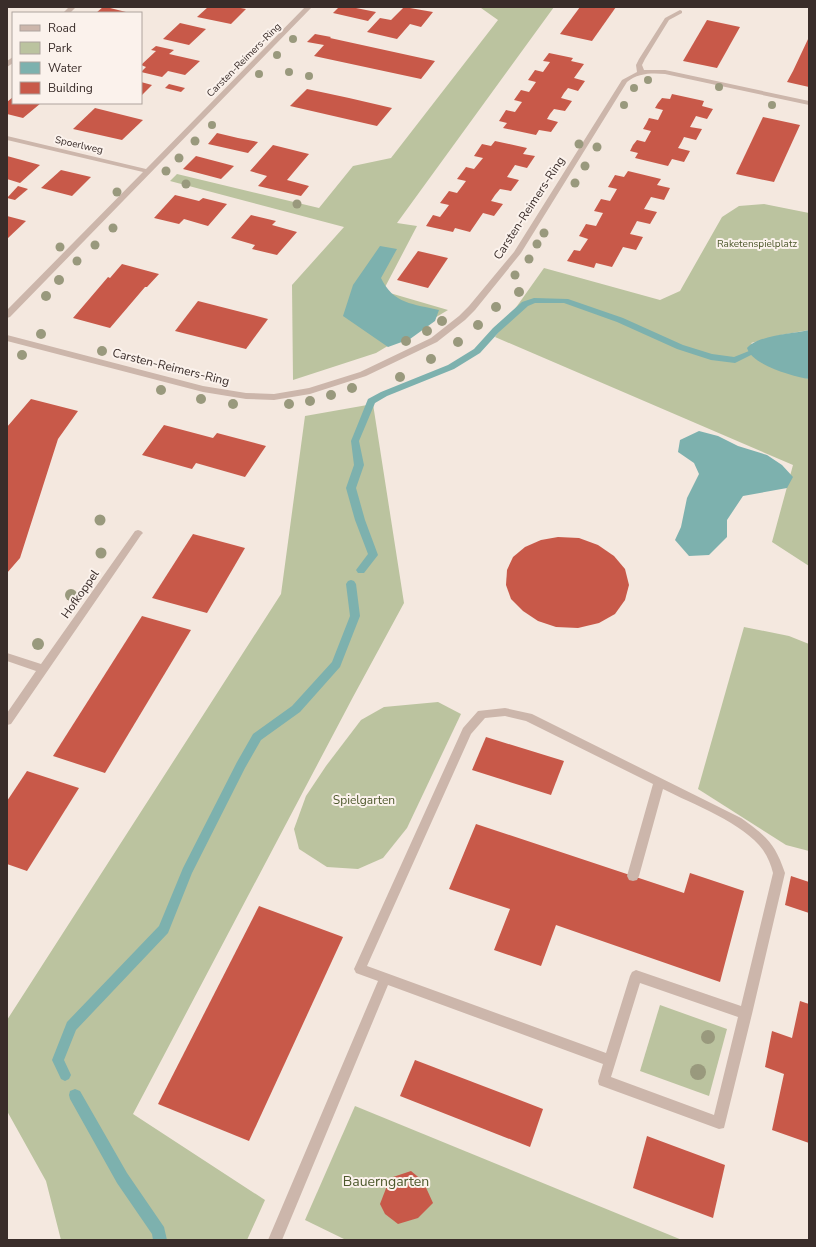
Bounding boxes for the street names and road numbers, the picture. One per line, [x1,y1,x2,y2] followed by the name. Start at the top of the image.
[204,20,284,100] street label: Carsten-Reimers-Ring
[54,133,104,157] street label: Spoerlweg
[490,153,568,263] street label: Carsten-Reimers-Ring
[111,345,231,389] street label: Carsten-Reimers-Ring
[57,566,103,622] street label: Hofkoppel

